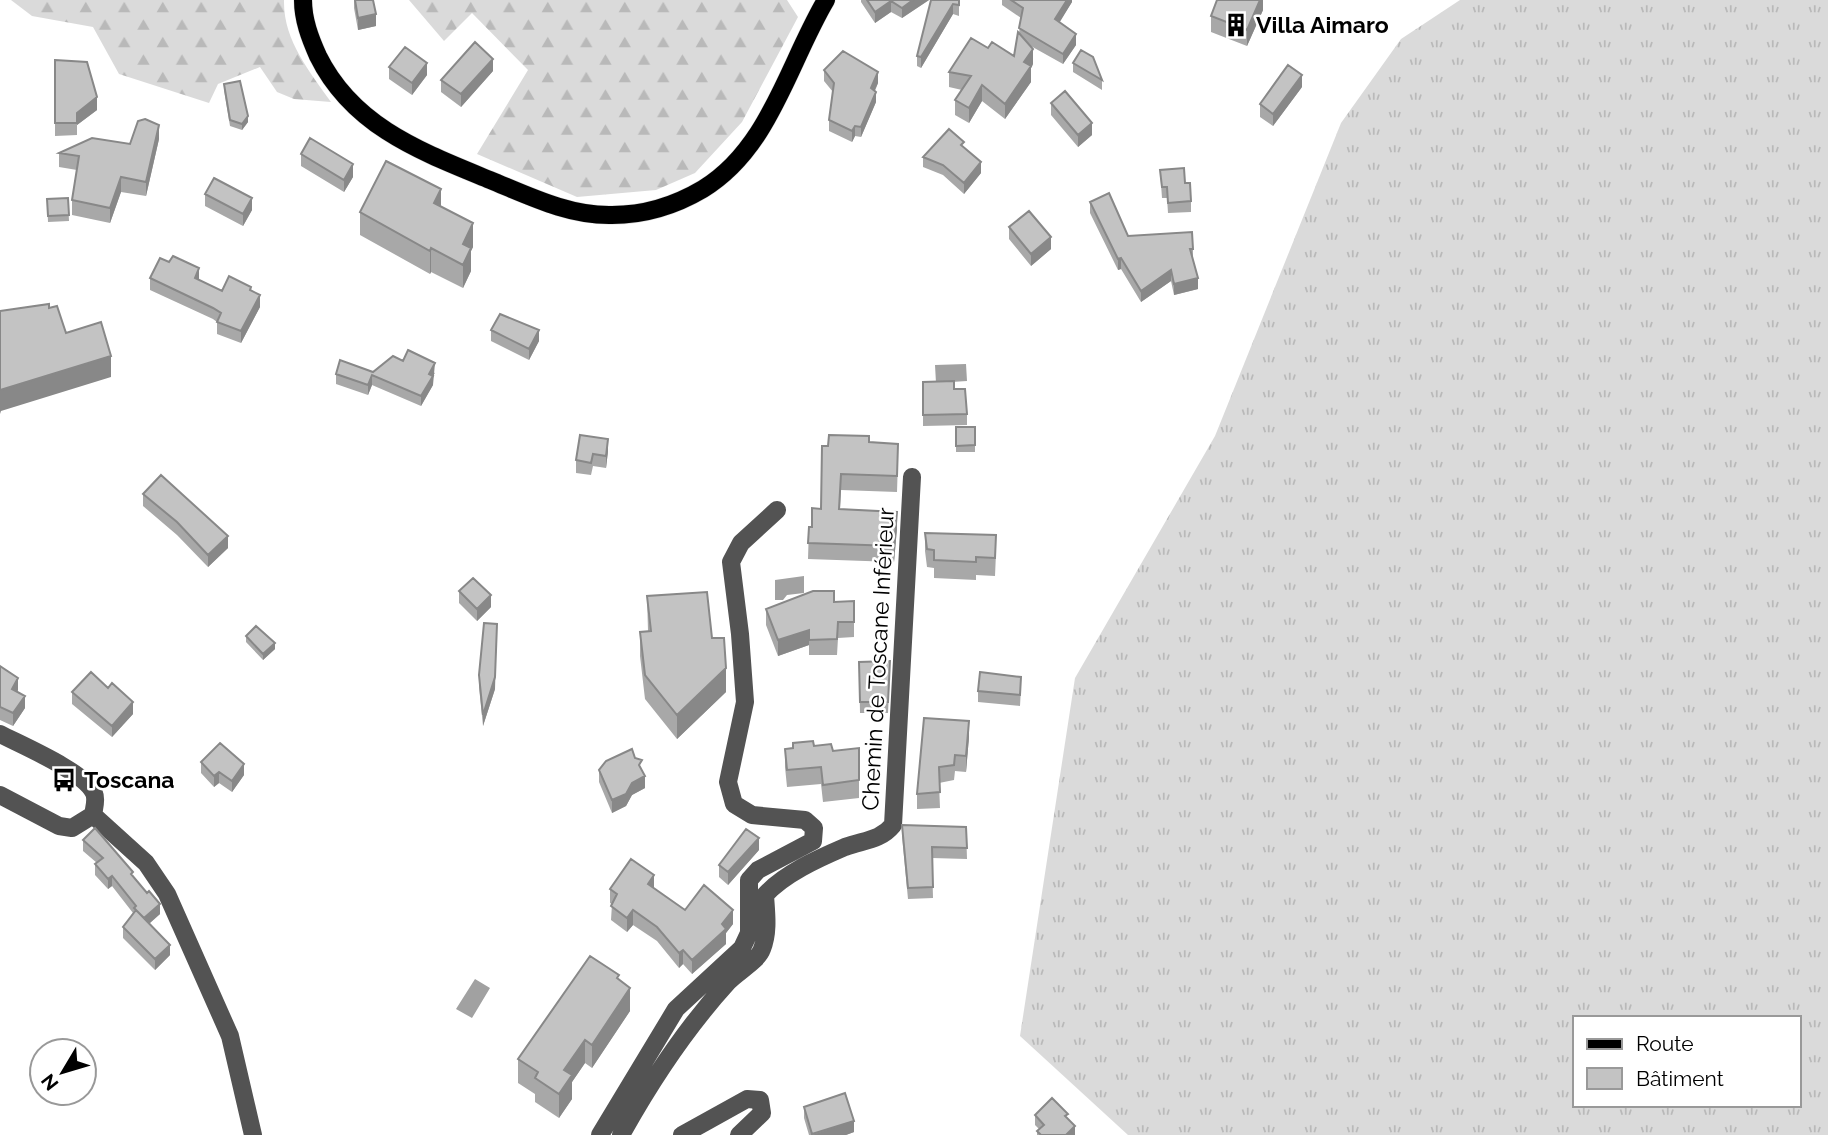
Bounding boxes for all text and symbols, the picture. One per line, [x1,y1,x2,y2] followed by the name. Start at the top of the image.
[1222,11,1250,39] building icon: Villa Aimaro
[1256,11,1389,38] place label: Villa Aimaro
[856,507,899,811] street label: Chemin de Toscane Inférieur
[50,766,78,794] bus stop icon: Toscana
[84,766,175,793] place label: Toscana
[1573,1016,1800,1107] legend
[1636,1031,1694,1056] text: Route
[28,1037,98,1107] north arrow
[1636,1066,1724,1091] text: Bâtiment
[36,1070,63,1095] text: N

